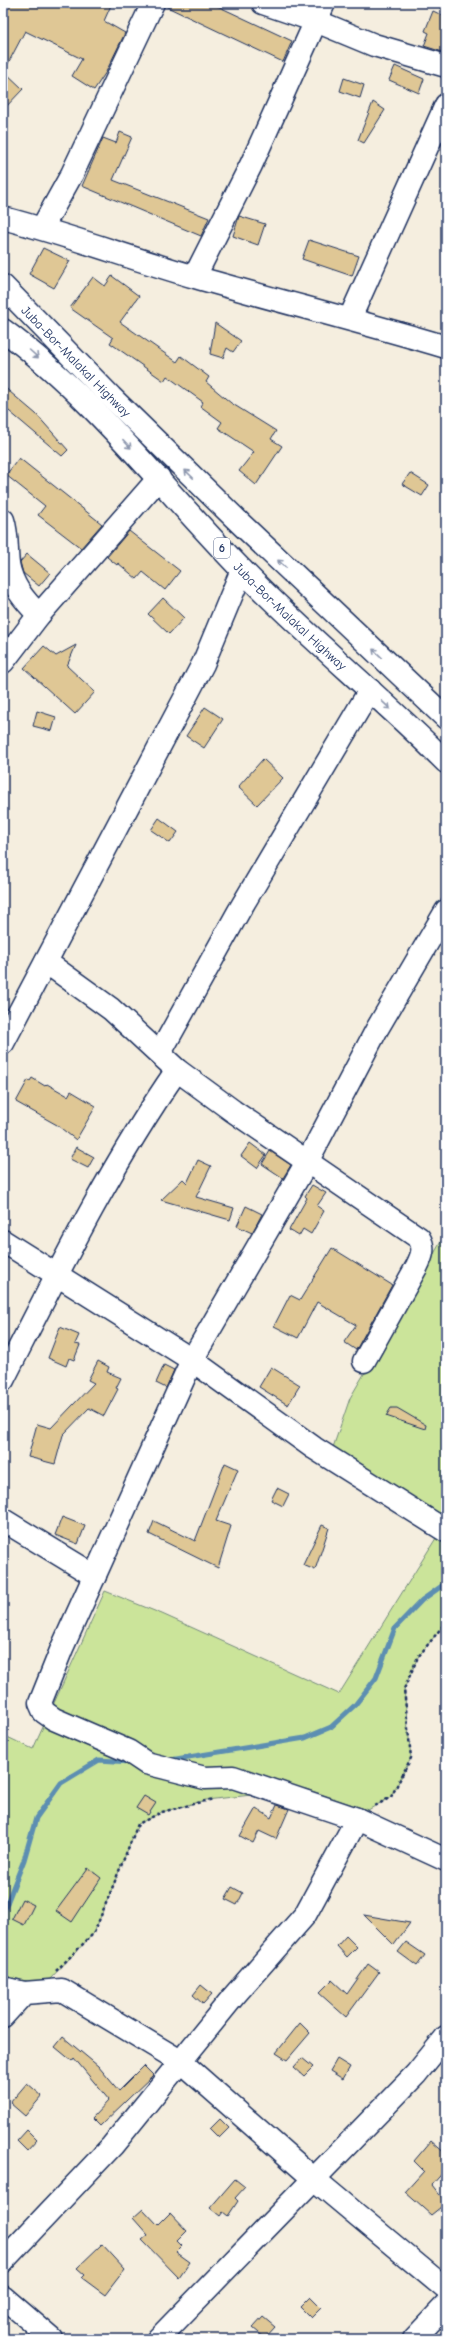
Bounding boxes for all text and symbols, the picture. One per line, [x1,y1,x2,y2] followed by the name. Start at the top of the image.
[18,303,134,420] street label: Juba-Bor-Malakal Highway
[29,349,39,358] one-way arrow
[122,439,132,449] one-way arrow
[184,469,194,478] one-way arrow
[214,538,230,558] road number: 6
[231,559,350,674] street label: Juba-Bor-Malakal Highway
[277,559,288,568] one-way arrow
[372,648,382,658] one-way arrow
[381,700,391,710] one-way arrow

